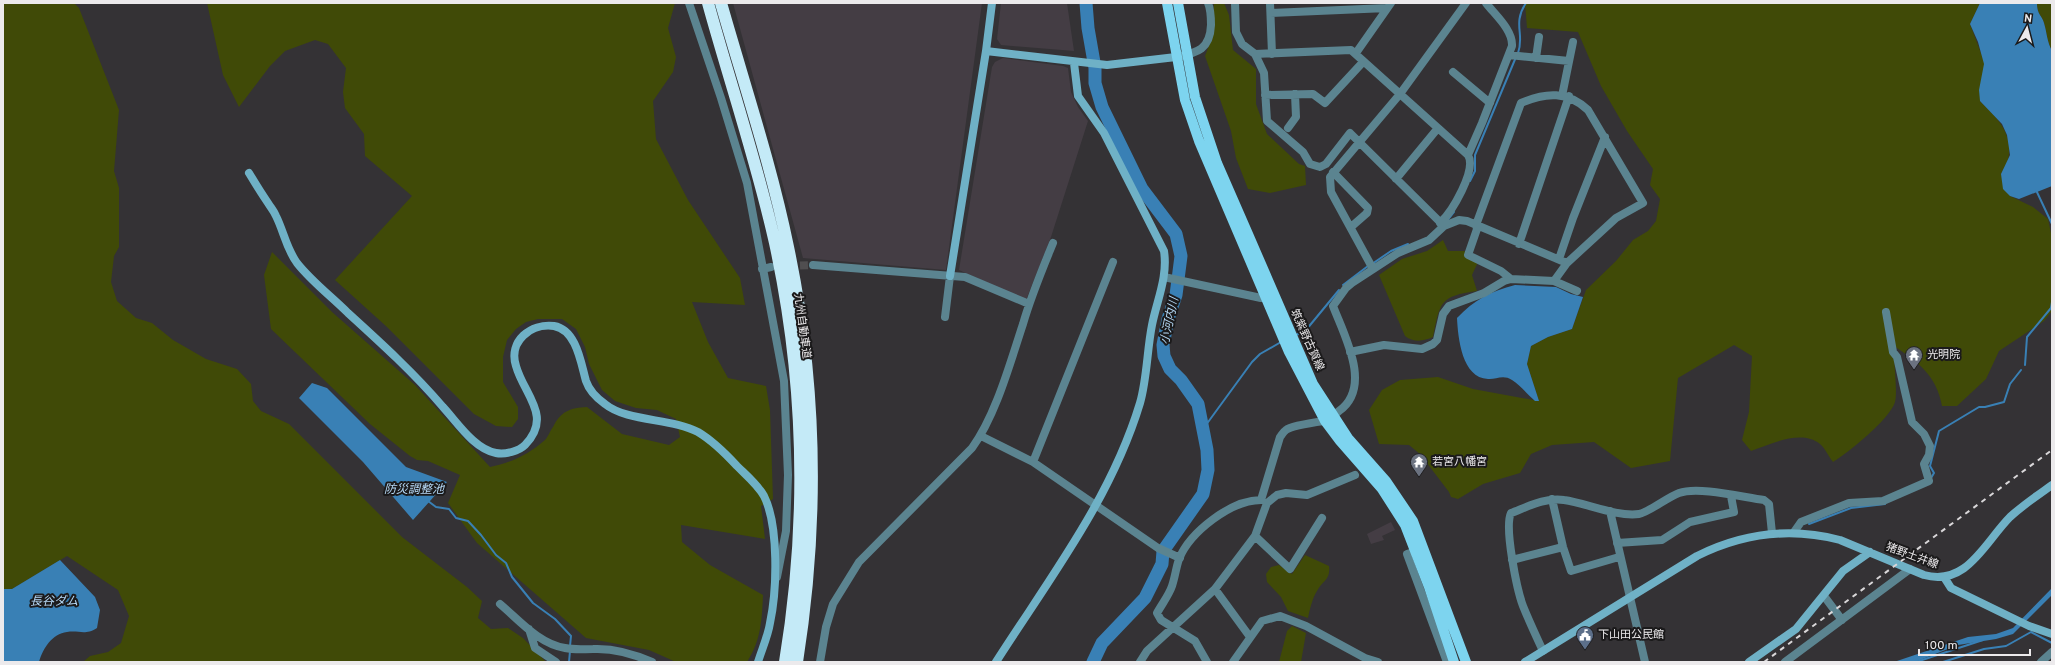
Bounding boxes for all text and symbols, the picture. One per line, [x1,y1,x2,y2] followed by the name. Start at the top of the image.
[2007,8,2047,48] north arrow
[2023,12,2033,26] text: N
[790,292,814,360] street label: 九州自動車道
[1157,294,1183,346] water label: 小河内川
[1287,307,1327,373] street label: 筑紫野古賀線
[1904,345,1924,370] temple icon: 光明院
[1927,348,1960,362] place label: 光明院
[1409,452,1429,477] temple icon: 若宮八幡宮
[1432,455,1487,469] place label: 若宮八幡宮
[384,482,445,498] water label: 防災調整池
[1884,540,1940,572] street label: 猪野土井線
[30,594,78,610] water label: 長谷ダム
[1575,625,1595,650] public building icon: 下山田公民館
[1598,628,1664,642] place label: 下山田公民館
[1919,631,2030,657] scale bar
[1925,638,1958,654] text: 100 m

